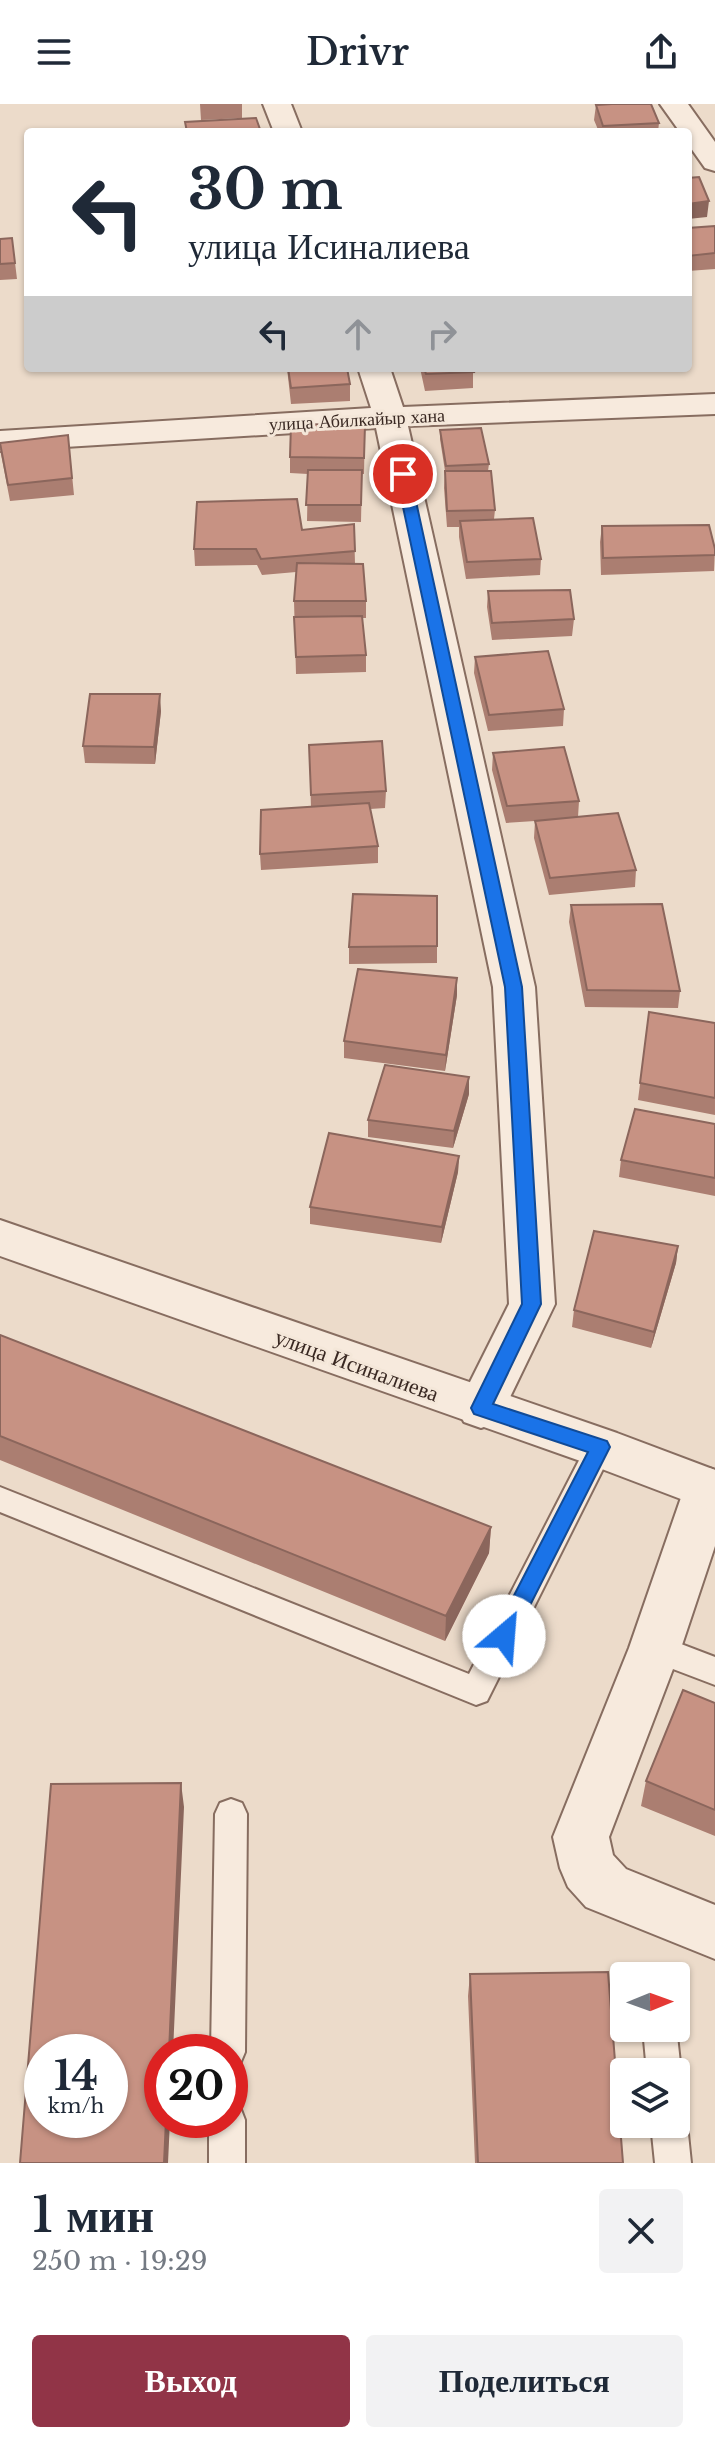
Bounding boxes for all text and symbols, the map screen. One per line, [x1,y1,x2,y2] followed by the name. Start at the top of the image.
[32,30,76,74] icon: menu
[306,30,409,75] text: Drivr
[639,30,683,74] icon: share
[188,155,343,224] text: 30 m
[56,160,160,264] icon: left
[188,224,470,269] text: улица Исиналиева
[252,312,296,356] icon: left
[336,312,380,356] icon: ahead
[420,312,464,356] icon: right
[268,404,446,436] street label: улица Абилкайыр хана
[369,440,437,508] pin
[381,452,425,496] icon: arrive
[271,1323,443,1408] street label: улица Исиналиева
[462,1594,546,1678] position arrow
[610,1962,690,2042] north arrow
[610,1962,690,2138] map controls
[144,2034,248,2138] speed limit sign: 20
[54,2051,98,2101] text: 14
[610,2058,690,2138] button: layers
[48,2094,104,2118] text: km/h
[32,2185,154,2245] text: 1 мин
[599,2189,683,2273] button: close
[32,2245,208,2277] text: 250 m · 19:29
[32,2335,350,2427] button: Выход
[366,2335,683,2427] button: Поделиться

